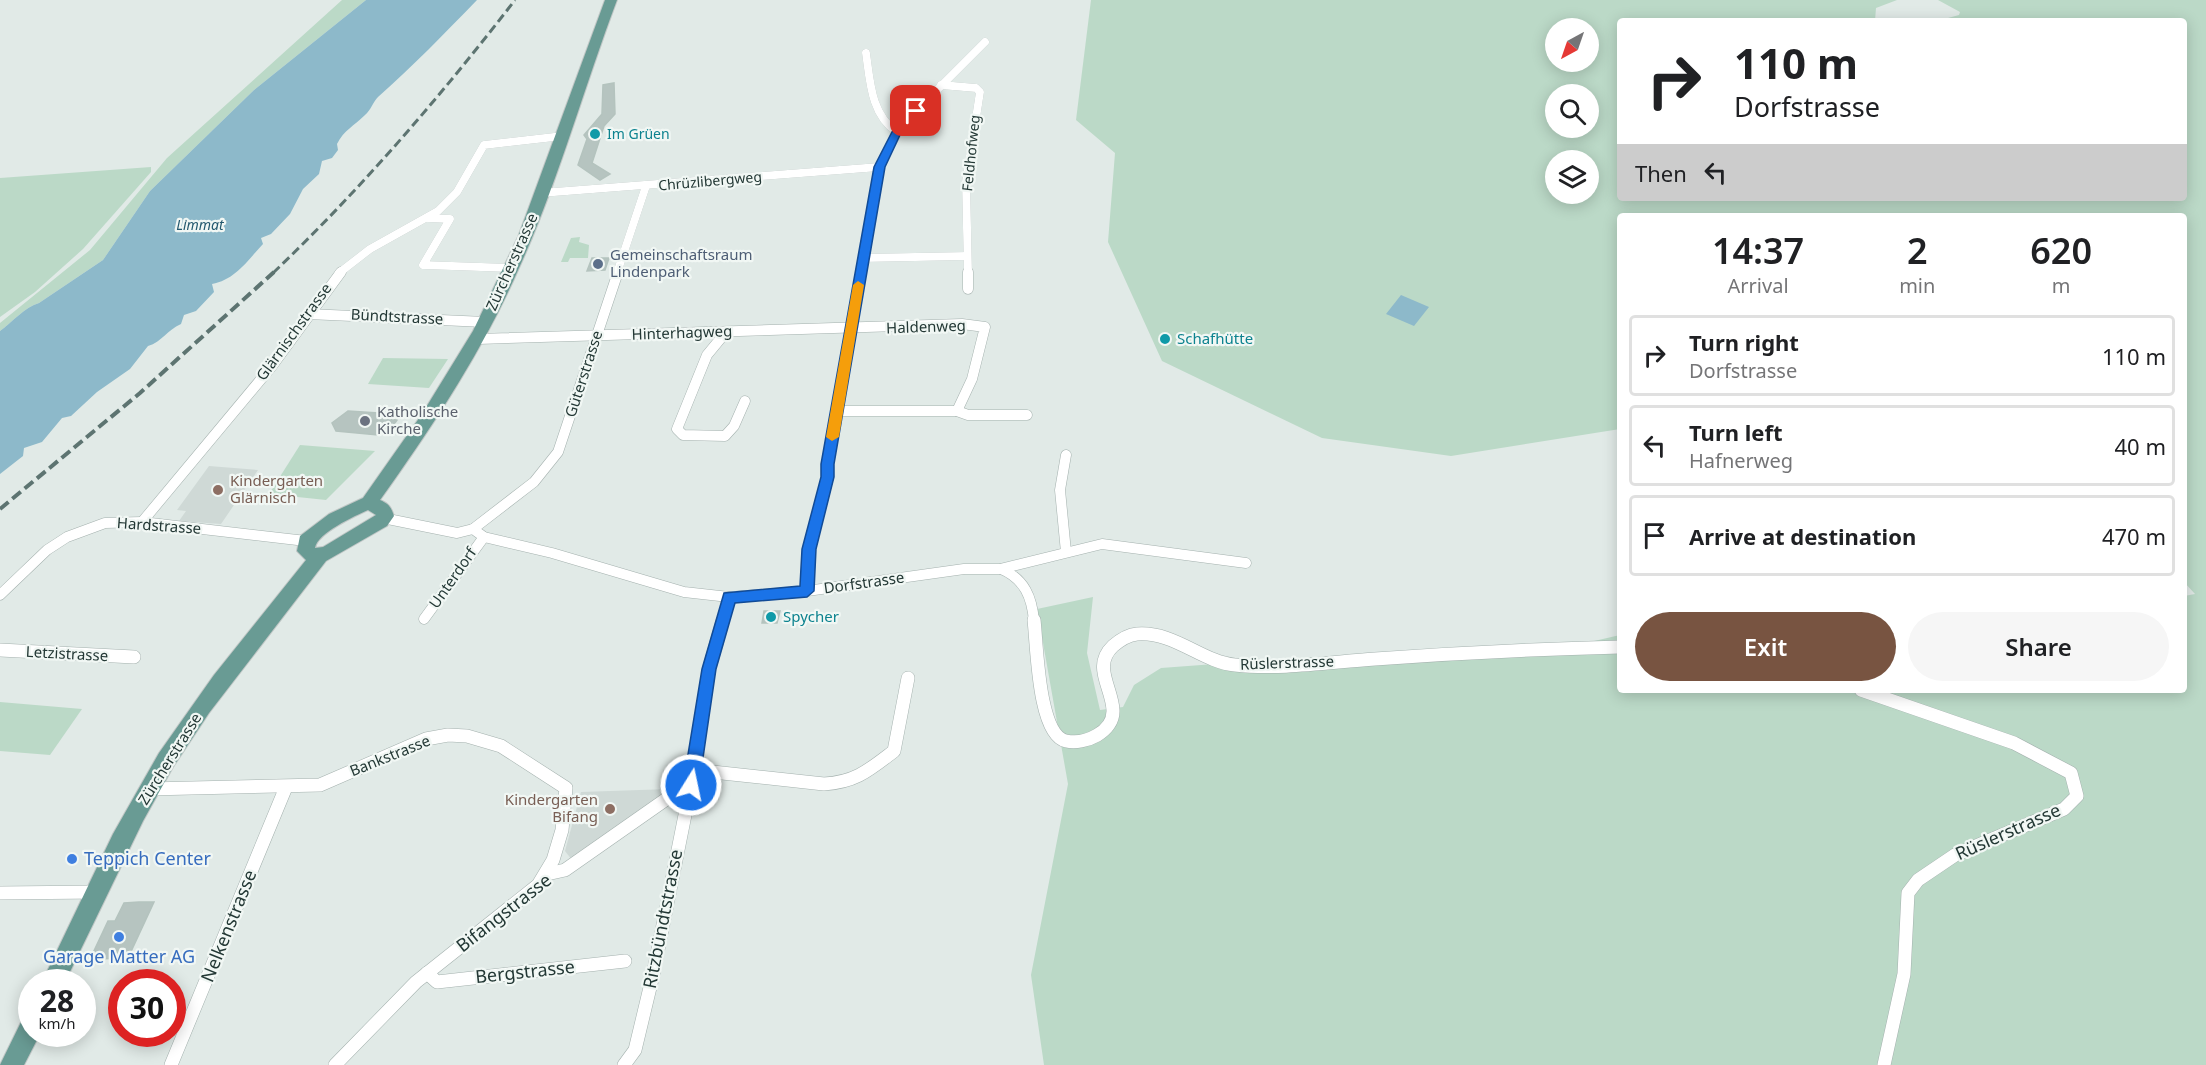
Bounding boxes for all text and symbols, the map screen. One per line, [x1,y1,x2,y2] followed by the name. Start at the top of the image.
[1545,18,1599,72] north arrow
[1545,18,1599,204] map controls
[1734,34,1858,91] text: 110 m
[1635,42,1713,120] icon: right
[1545,84,1599,138] button: search
[890,85,941,136] pin
[1734,88,1880,125] text: Dorfstrasse
[899,94,932,127] icon: arrive
[957,114,984,192] street label: Feldhofweg
[607,124,670,143] place label: Im Grüen
[588,127,602,141] marker: Im Grüen
[1545,150,1599,204] button: layers
[1699,156,1732,189] icon: left
[1635,158,1687,188] text: Then
[657,167,763,194] street label: Chrüzlibergweg
[481,210,541,313] street label: Zürcherstrasse
[176,215,225,234] water label: Limmat
[1712,226,1804,275] text: 14:37
[1907,226,1928,275] text: 2
[2030,226,2092,275] text: 620
[610,244,752,281] place label: Gemeinschaftsraum Lindenpark
[591,257,605,271] marker: Gemeinschaftsraum Lindenpark
[1728,272,1789,299] text: Arrival
[1899,272,1935,299] text: min
[2052,272,2071,299] text: m
[251,279,335,384] street label: Glärnischstrasse
[350,304,444,328] street label: Bündtstrasse
[886,315,966,337] street label: Haldenweg
[631,320,733,344] street label: Hinterhagweg
[1689,327,1799,357] text: Turn right
[560,328,606,420] street label: Güterstrasse
[1177,328,1253,348] place label: Schafhütte
[1158,332,1172,346] marker: Schafhütte
[1638,339,1671,372] icon: right
[2102,341,2166,371] text: 110 m
[1689,357,1797,384] text: Dorfstrasse
[377,401,458,438] place label: Katholische Kirche
[358,414,372,428] marker: Katholische Kirche
[1689,417,1783,447] text: Turn left
[1638,429,1671,462] icon: left
[2115,431,2166,461] text: 40 m
[1689,447,1793,474] text: Hafnerweg
[230,470,323,507] place label: Kindergarten Glärnisch
[211,483,225,497] marker: Kindergarten Glärnisch
[116,512,202,538] street label: Hardstrasse
[1638,519,1671,552] icon: arrive
[1689,521,1916,551] text: Arrive at destination
[2102,521,2166,551] text: 470 m
[424,542,481,612] street label: Unterdorf
[822,566,905,598] street label: Dorfstrasse
[783,606,839,626] place label: Spycher
[764,610,778,624] marker: Spycher
[1635,612,1896,681] button: Exit
[1908,612,2169,681] button: Share
[25,641,109,665] street label: Letzistrasse
[1240,650,1334,674] street label: Rüslerstrasse
[133,709,205,808] street label: Zürcherstrasse
[346,730,433,780] street label: Bankstrasse
[659,753,723,817] position arrow
[505,789,598,826] place label: Kindergarten Bifang
[1951,797,2064,865] street label: Rüslerstrasse
[603,802,617,816] marker: Kindergarten Bifang
[84,846,211,870] place label: Teppich Center
[637,847,687,990] street label: Ritzbündtstrasse
[65,852,79,866] marker: Teppich Center
[195,866,261,985] street label: Nelkenstrasse
[451,868,556,957] street label: Bifangstrasse
[112,930,126,944] marker: Garage Matter AG
[43,944,195,968] place label: Garage Matter AG
[474,954,576,988] street label: Bergstrasse
[108,969,186,1047] speed limit sign: 30
[40,980,74,1021] text: 28
[39,1013,75,1033] text: km/h

